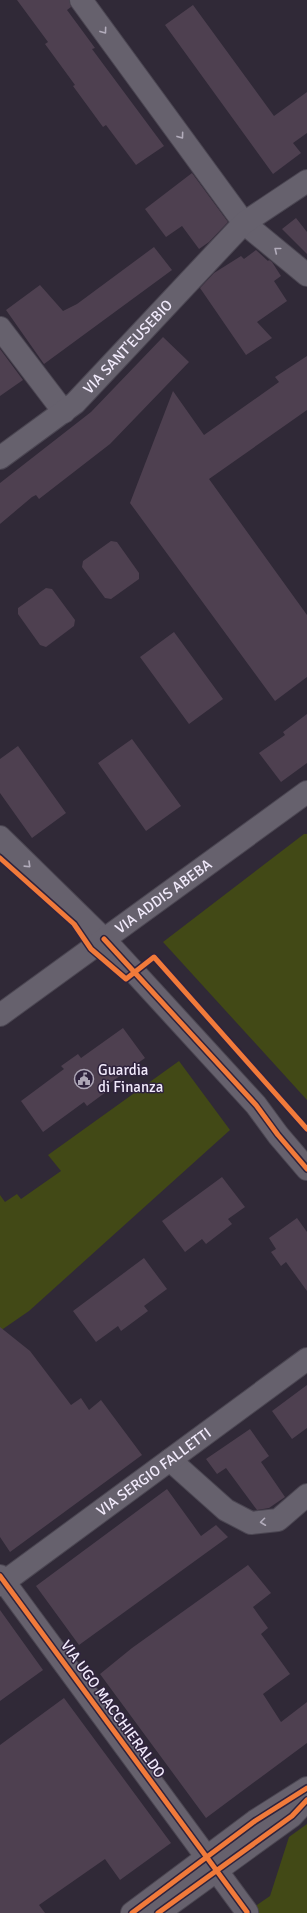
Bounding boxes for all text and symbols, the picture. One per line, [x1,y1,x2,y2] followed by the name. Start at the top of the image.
[99,27,106,34] one-way arrow
[176,132,183,139] one-way arrow
[274,248,281,255] one-way arrow
[79,296,176,398] street label: VIA SANT'EUSEBIO
[112,855,215,937] street label: VIA ADDIS ABEBA
[23,860,31,867] one-way arrow
[98,1061,163,1096] place label: Guardia di Finanza
[73,1068,95,1090] public building icon: Guardia di Finanza
[93,1424,215,1520] street label: VIA SERGIO FALLETTI
[260,1517,266,1526] one-way arrow
[57,1637,169,1781] street label: VIA UGO MACCHIERALDO

